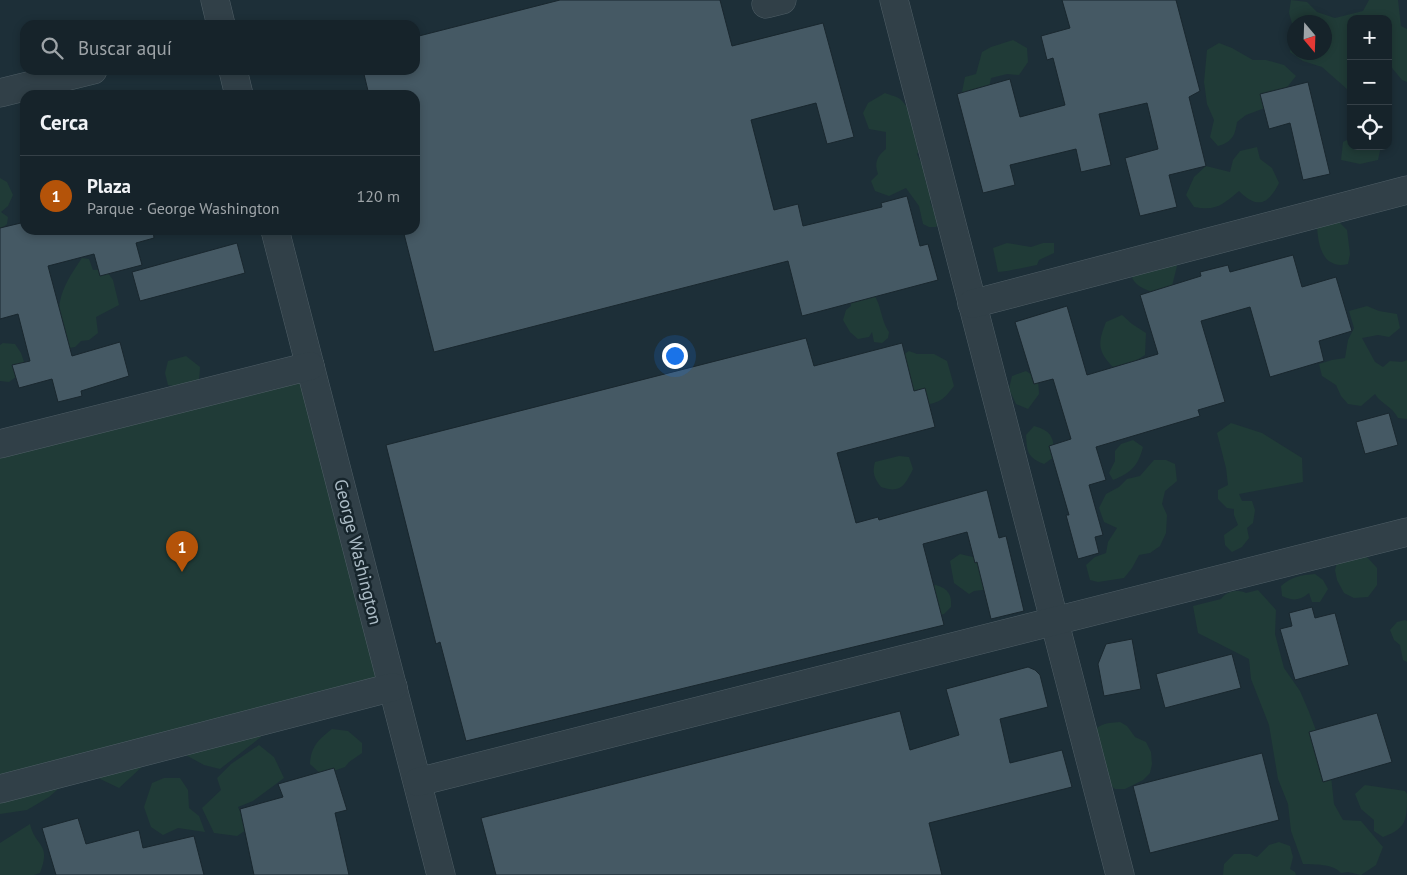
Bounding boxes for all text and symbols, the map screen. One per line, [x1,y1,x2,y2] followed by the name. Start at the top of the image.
[1287,15,1332,60] north arrow
[1347,15,1392,150] map controls
[1347,15,1392,60] button: +
[20,20,420,75] search box
[38,34,66,62] icon: search
[78,36,172,60] text: Buscar aquí
[1347,60,1392,105] button: −
[1347,105,1392,150] button: locate
[40,109,89,136] text: Cerca
[87,174,131,198] text: Plaza
[51,186,61,206] text: 1
[357,186,400,206] text: 120 m
[87,198,280,218] text: Parque · George Washington
[662,343,688,369] your location
[329,477,388,627] street label: George Washington
[166,531,198,572] pin: 1

